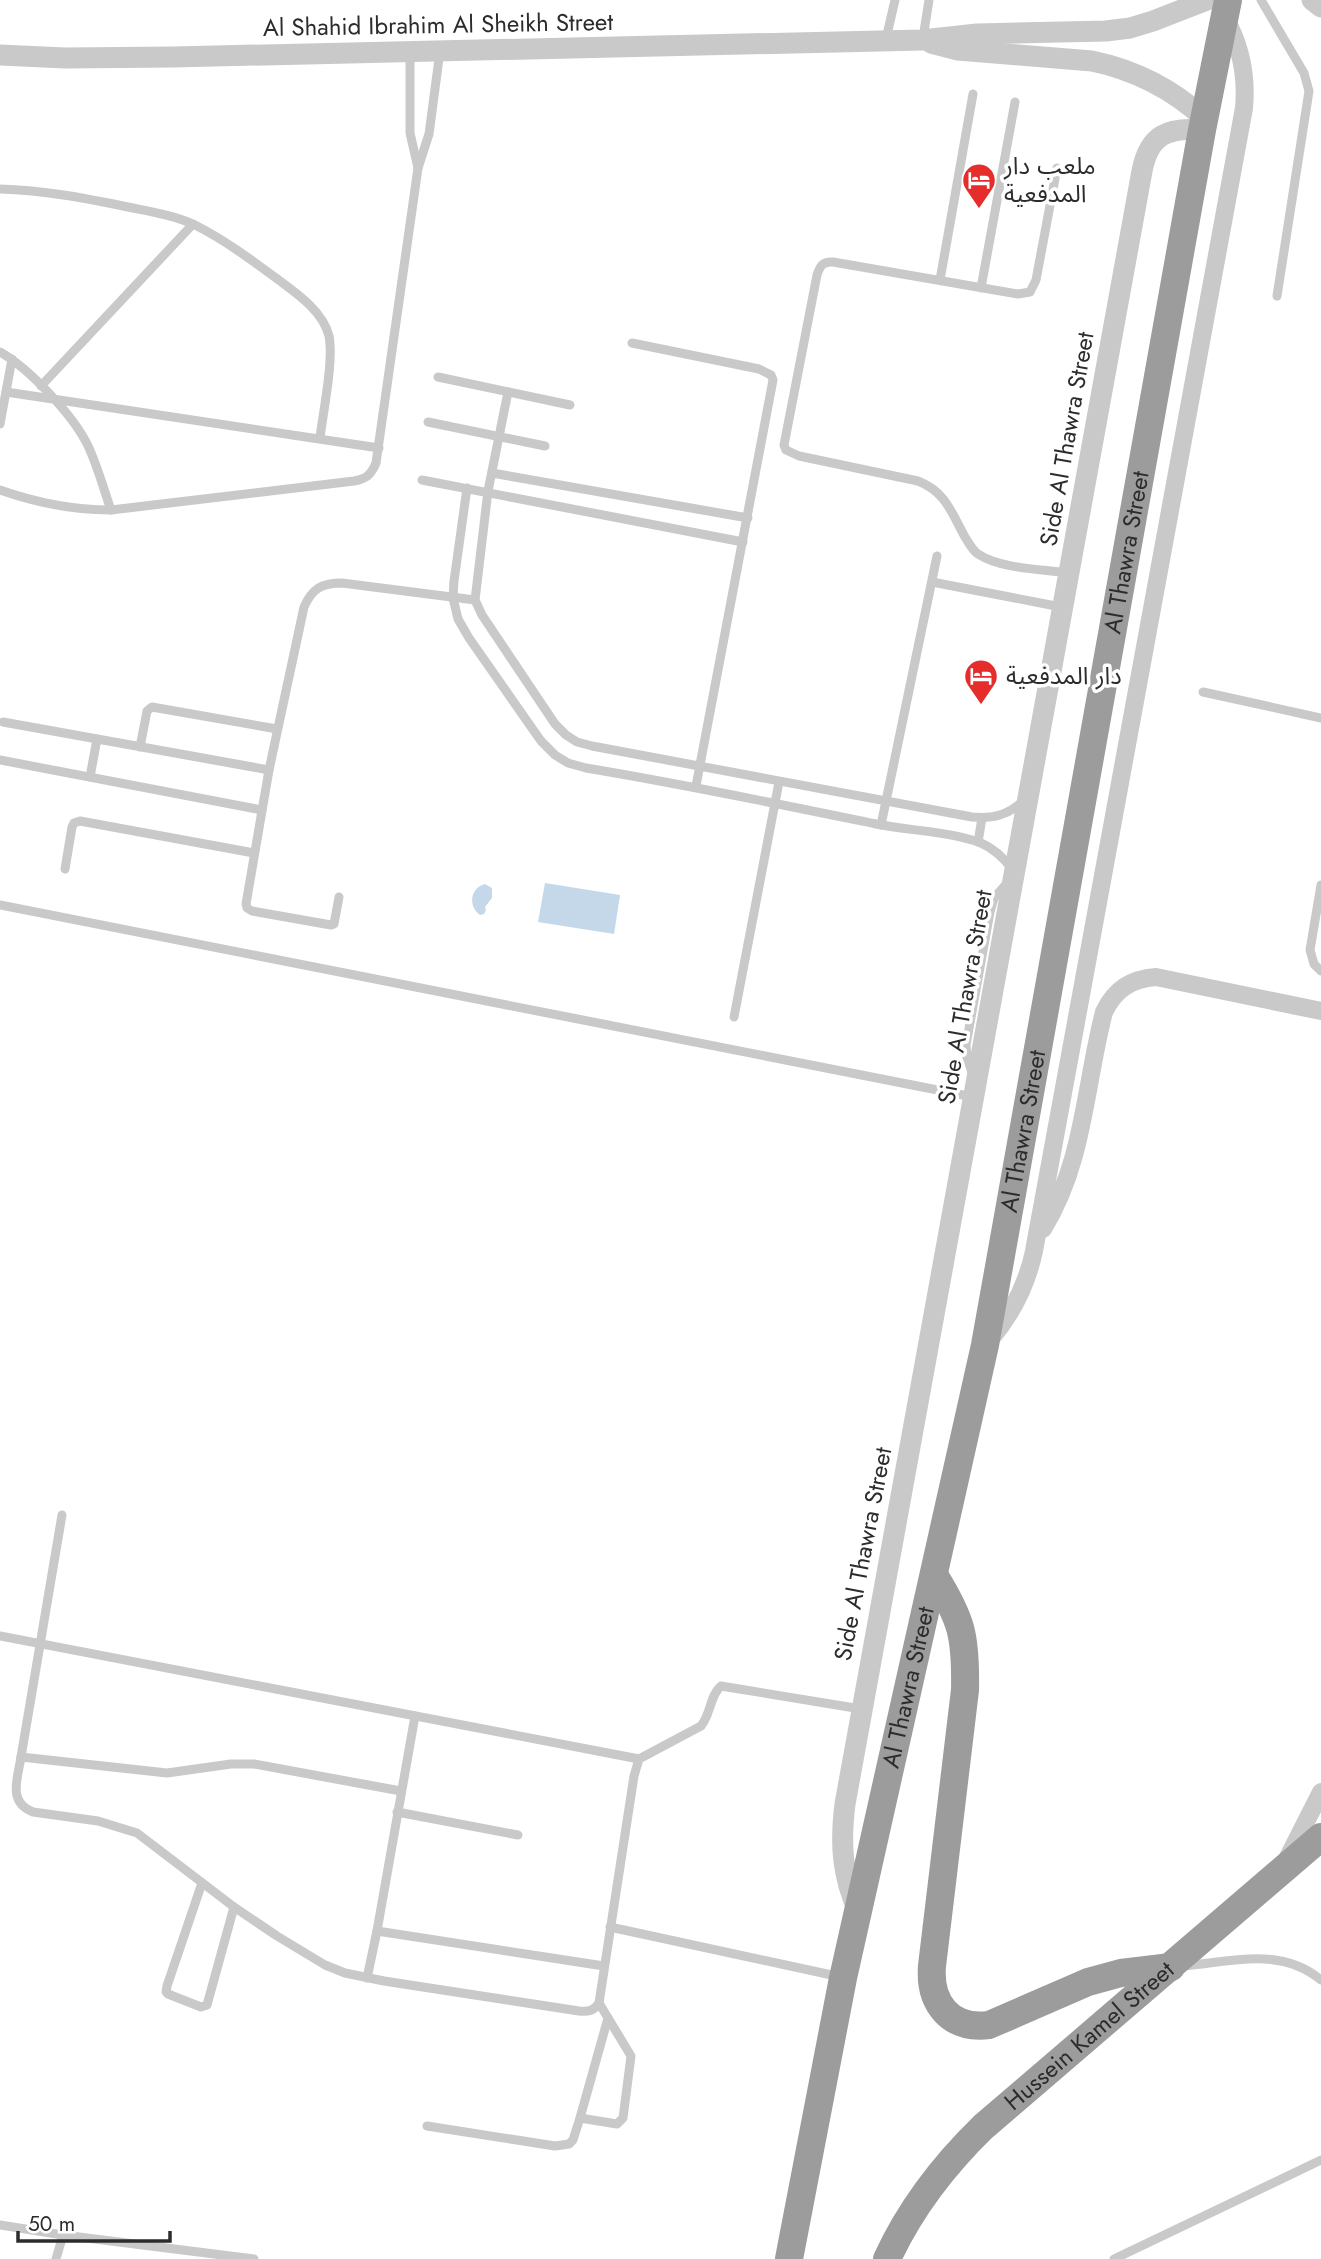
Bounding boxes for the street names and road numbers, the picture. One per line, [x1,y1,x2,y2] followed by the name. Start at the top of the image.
[263,4,614,45] street label: Al Shahid Ibrahim Al Sheikh Street
[1030,329,1103,549] street label: Side Al Thawra Street
[1094,468,1158,636] street label: Al Thawra Street
[928,887,1001,1107] street label: Side Al Thawra Street
[991,1047,1054,1215] street label: Al Thawra Street
[825,1444,900,1664] street label: Side Al Thawra Street
[873,1603,943,1771] street label: Al Thawra Street
[996,1952,1182,2118] street label: Hussein Kamel Street

